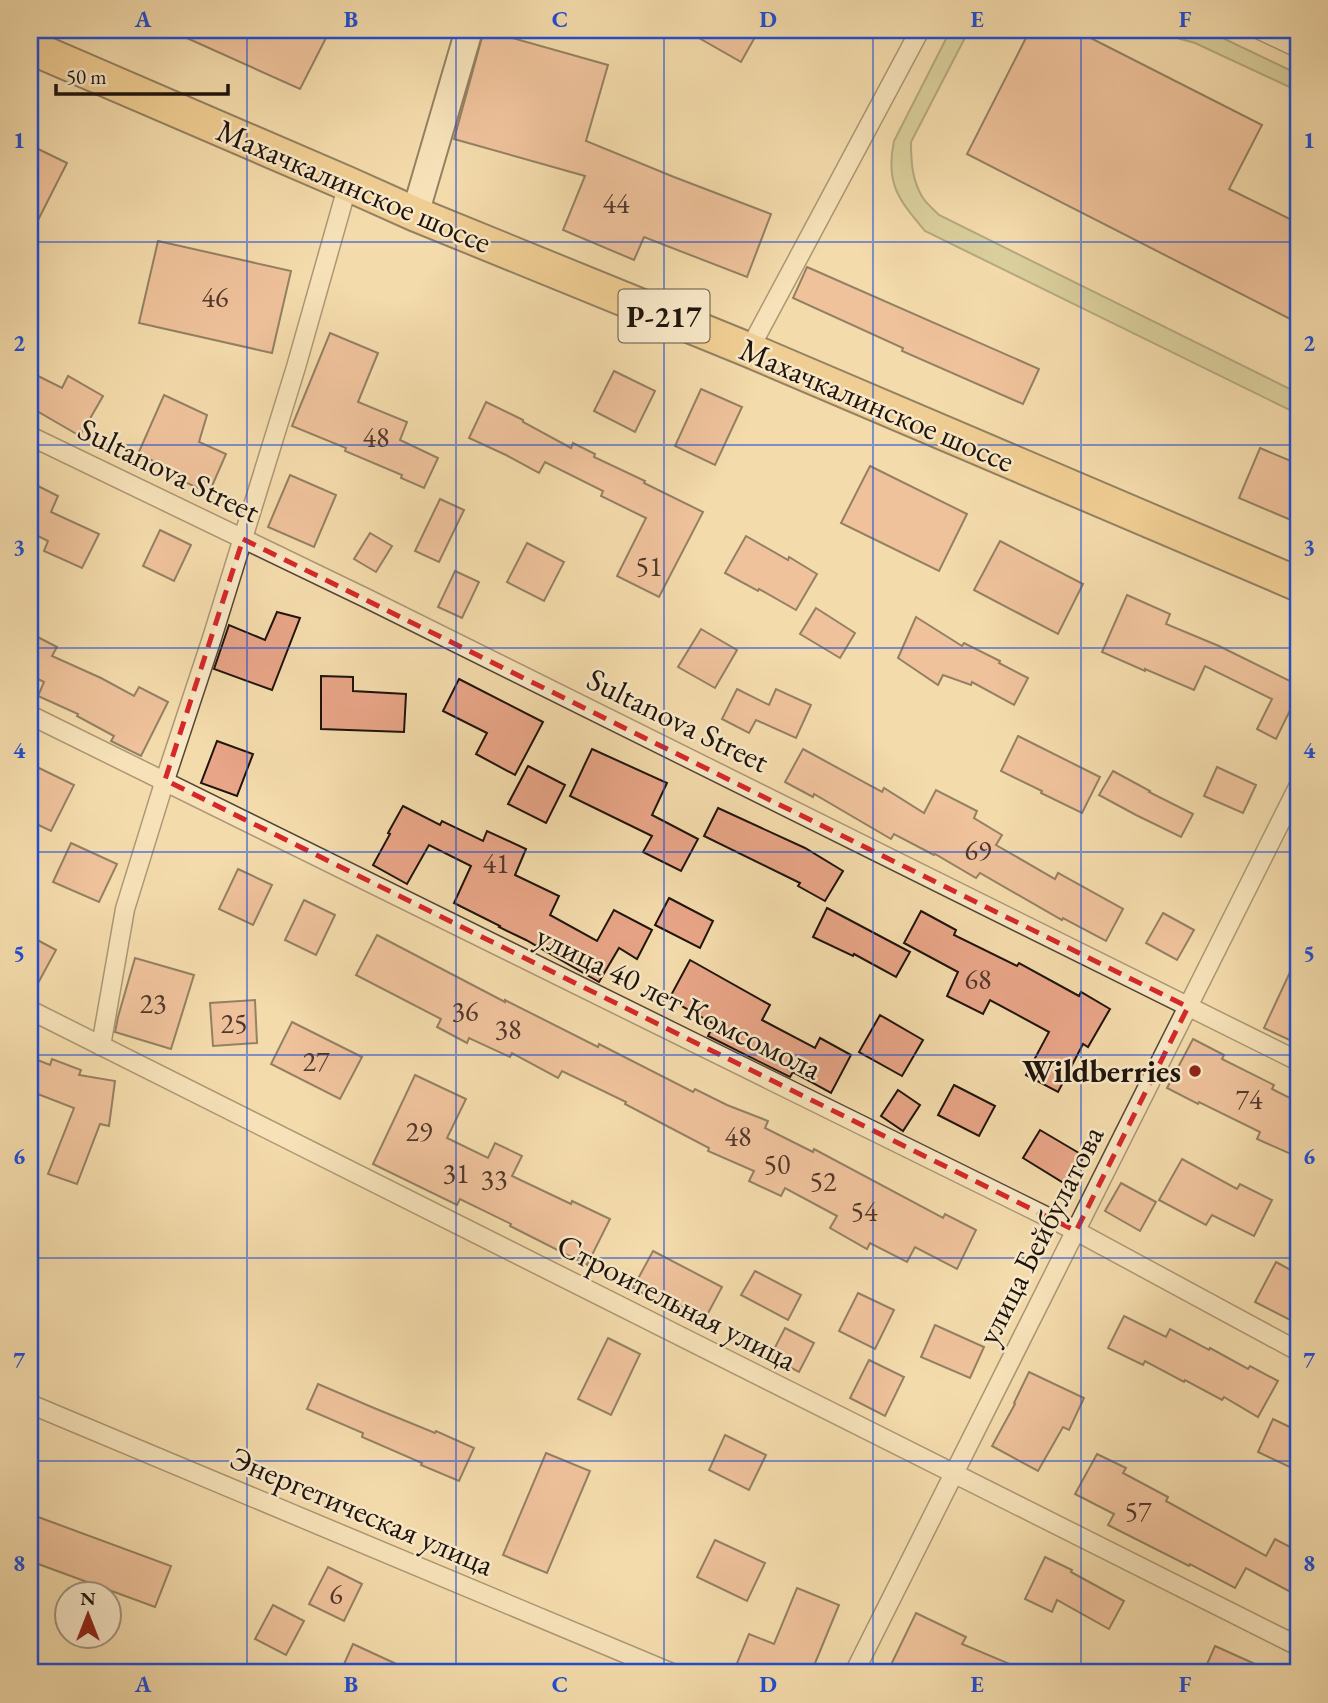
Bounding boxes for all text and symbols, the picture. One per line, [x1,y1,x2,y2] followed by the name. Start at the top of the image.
[134,4,152,34] text: A
[344,4,358,34] text: B
[552,4,568,34] text: C
[759,4,777,34] text: D
[970,4,984,34] text: E
[1179,4,1192,34] text: F
[56,52,228,96] scale bar
[66,63,107,90] text: 50 m
[210,109,498,263] street label: Махачкалинское шоссе
[13,125,25,155] text: 1
[1303,125,1315,155] text: 1
[603,185,630,221] house number: 44
[202,279,228,315] house number: 46
[618,290,710,342] road number: Р-217
[13,328,25,358] text: 2
[733,328,1021,482] street label: Махачкалинское шоссе
[1303,328,1315,358] text: 2
[71,408,267,532] street label: Sultanova Street
[363,419,389,455] house number: 48
[13,532,25,562] text: 3
[1303,532,1315,562] text: 3
[636,548,662,584] house number: 51
[580,658,776,782] street label: Sultanova Street
[13,735,26,765] text: 4
[1303,735,1316,765] text: 4
[965,832,991,868] house number: 69
[483,845,509,881] house number: 41
[529,915,829,1090] street label: улица 40 лет Комсомола
[13,938,25,968] text: 5
[1303,938,1315,968] text: 5
[965,961,991,997] house number: 68
[140,985,166,1021] house number: 23
[452,993,478,1029] house number: 36
[221,1005,247,1041] house number: 25
[495,1011,521,1047] house number: 38
[303,1043,330,1079] house number: 27
[1022,1050,1181,1092] place label: Wildberries
[1187,1063,1203,1079] marker: Wildberries
[1236,1081,1263,1117] house number: 74
[406,1113,432,1149] house number: 29
[725,1118,751,1154] house number: 48
[967,1118,1113,1352] street label: улица Бейбулатова
[13,1141,25,1171] text: 6
[1303,1141,1315,1171] text: 6
[764,1146,790,1182] house number: 50
[443,1155,469,1191] house number: 31
[481,1161,507,1197] house number: 33
[810,1163,837,1199] house number: 52
[851,1193,878,1229] house number: 54
[550,1223,804,1381] street label: Строительная улица
[13,1345,26,1375] text: 7
[1303,1345,1316,1375] text: 7
[224,1436,500,1586] street label: Энергетическая улица
[1125,1493,1152,1529] house number: 57
[13,1548,25,1578] text: 8
[1303,1548,1315,1578] text: 8
[329,1576,343,1612] house number: 6
[52,1580,122,1650] north arrow
[80,1586,96,1611] text: N
[134,1669,152,1699] text: A
[344,1669,358,1699] text: B
[552,1669,568,1699] text: C
[759,1669,777,1699] text: D
[970,1669,984,1699] text: E
[1179,1669,1192,1699] text: F

